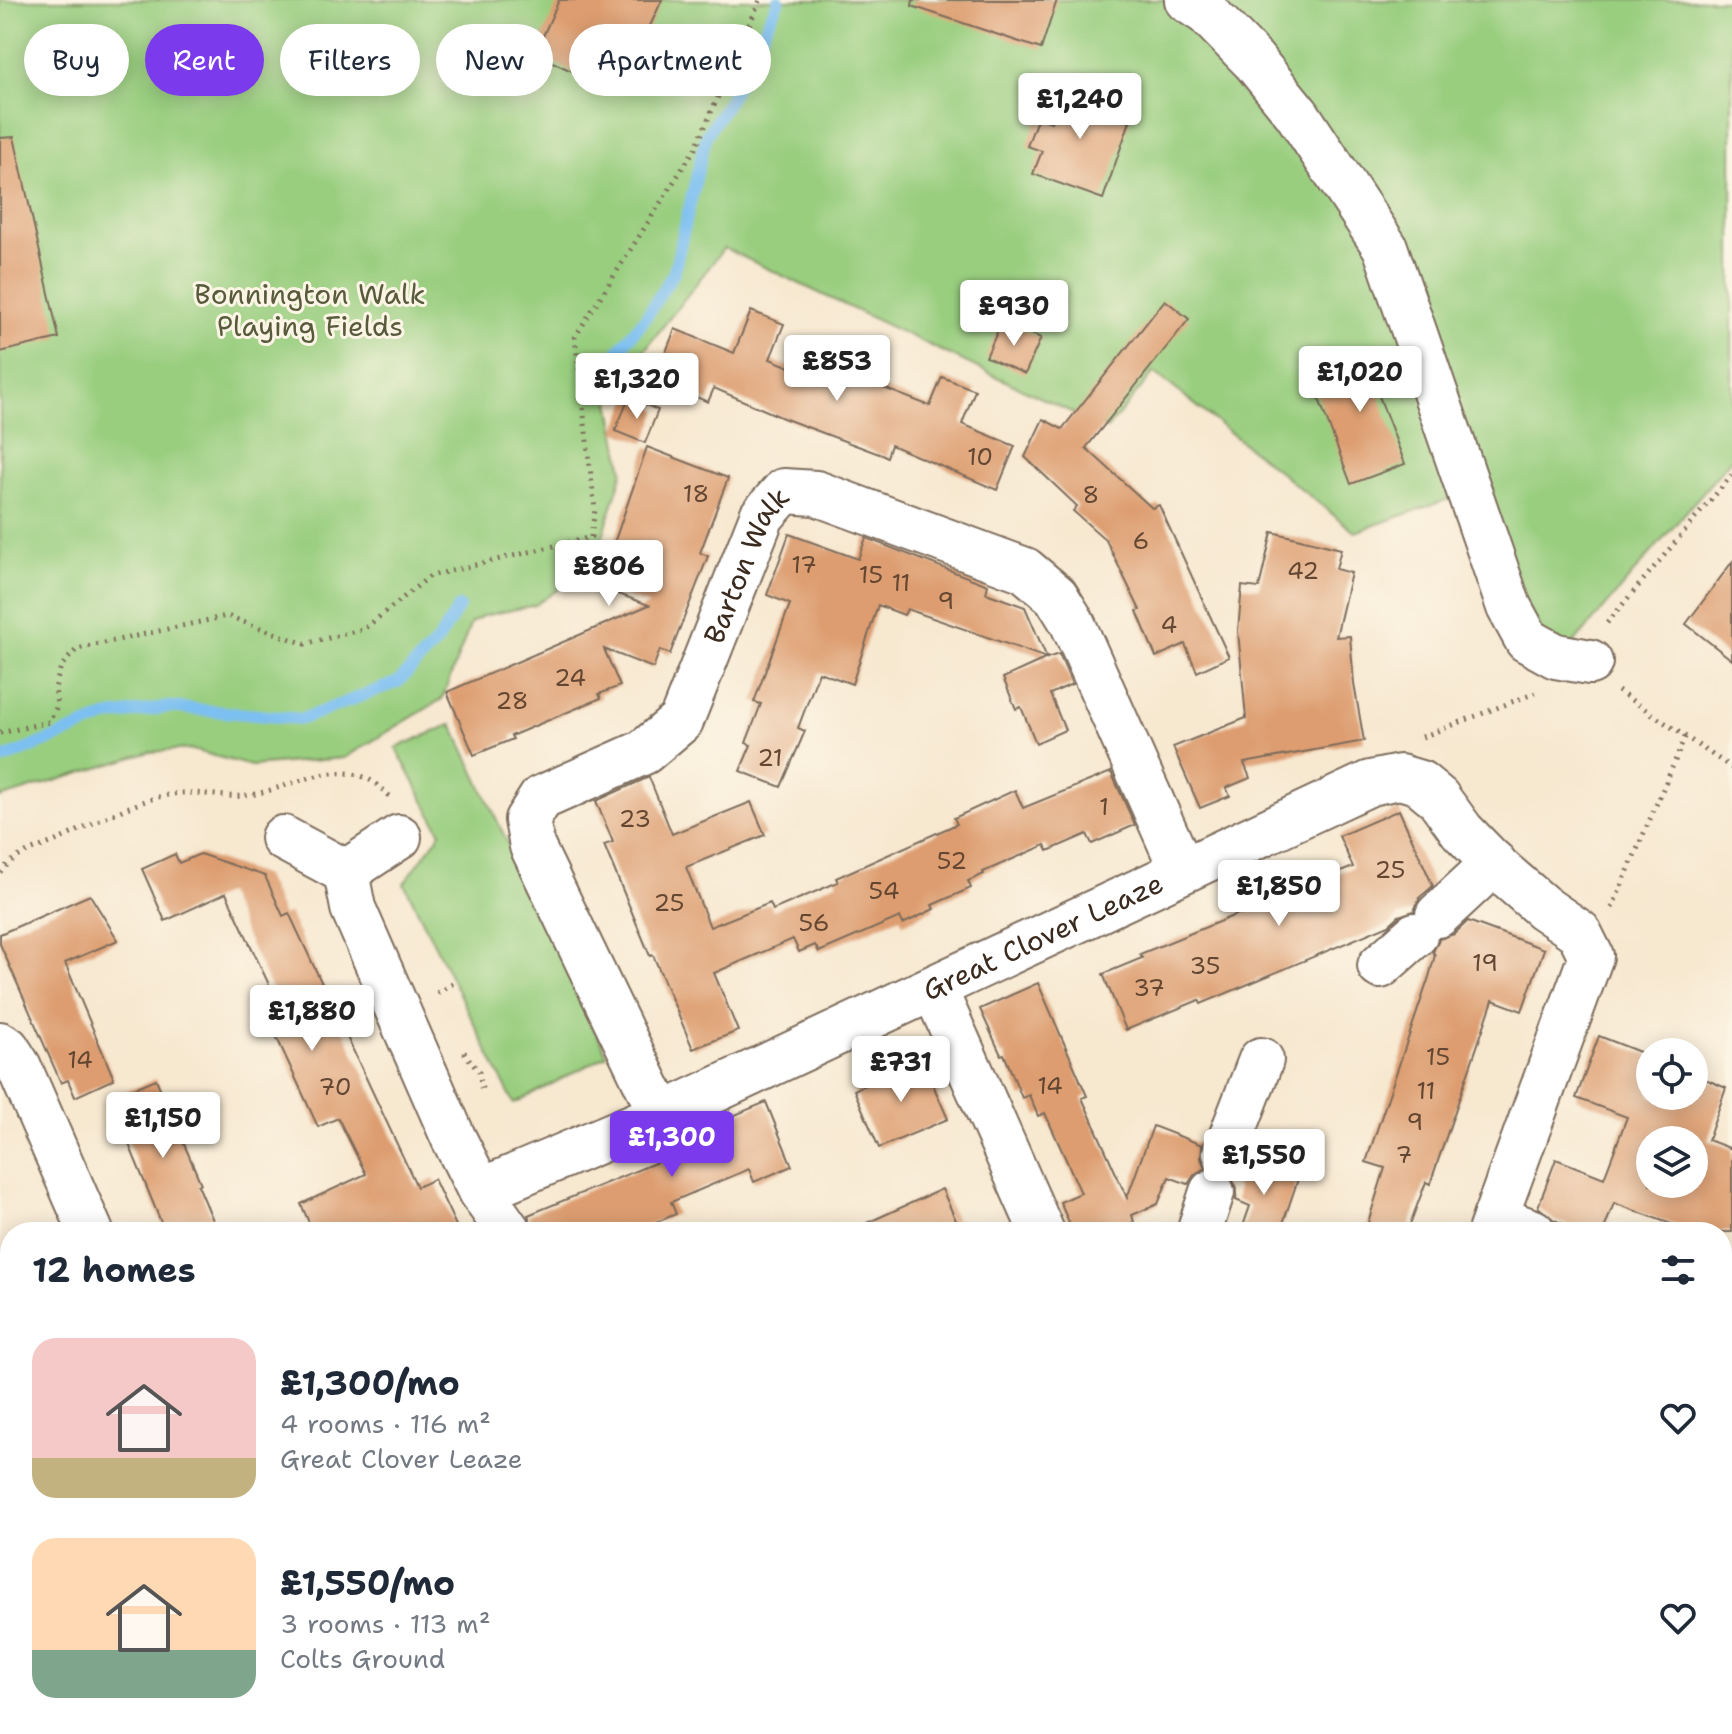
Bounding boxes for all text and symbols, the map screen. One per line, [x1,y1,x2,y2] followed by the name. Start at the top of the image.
[24,24,129,96] chip: Buy
[145,24,264,96] chip: Rent
[280,24,420,96] chip: Filters
[436,24,553,96] chip: New
[569,24,771,96] chip: Apartment
[1015,73,1145,141] pin: £1,240
[1036,81,1124,116] text: £1,240
[194,275,426,345] park label: Bonnington Walk Playing Fields
[967,280,1061,348] pin: £930
[978,288,1050,323] text: £930
[790,335,884,403] pin: £853
[802,343,872,378] text: £853
[1295,346,1425,414] pin: £1,020
[572,353,702,421] pin: £1,320
[1317,354,1403,389] text: £1,020
[594,361,680,396] text: £1,320
[967,441,993,473] house number: 10
[683,478,709,510] house number: 18
[695,479,798,649] street label: Barton Walk
[1083,479,1099,511] house number: 8
[1133,525,1149,557] house number: 6
[562,540,656,608] pin: £806
[573,548,645,583] text: £806
[791,549,817,581] house number: 17
[1287,555,1319,587] house number: 42
[859,559,883,591] house number: 15
[891,567,911,599] house number: 11
[938,585,954,617] house number: 9
[1161,609,1177,641] house number: 4
[554,662,586,694] house number: 24
[496,685,528,717] house number: 28
[757,742,783,774] house number: 21
[1099,791,1109,823] house number: 1
[619,803,651,835] house number: 23
[937,845,967,877] house number: 52
[1374,854,1406,886] house number: 25
[1214,860,1344,928] pin: £1,850
[916,864,1169,1009] street label: Great Clover Leaze
[1236,868,1322,903] text: £1,850
[869,875,899,907] house number: 54
[653,887,685,919] house number: 25
[798,907,830,939] house number: 56
[1472,947,1498,979] house number: 19
[1190,950,1220,982] house number: 35
[1133,972,1165,1004] house number: 37
[247,985,377,1053] pin: £1,880
[268,993,356,1028] text: £1,880
[854,1036,948,1104] pin: £731
[1636,1038,1708,1198] map controls
[1636,1038,1708,1110] button: locate
[1426,1041,1450,1073] house number: 15
[67,1044,93,1076] house number: 14
[870,1044,932,1079] text: £731
[1037,1070,1063,1102] house number: 14
[318,1071,352,1103] house number: 70
[1416,1075,1436,1107] house number: 11
[98,1092,228,1160] pin: £1,150
[124,1100,202,1135] text: £1,150
[1407,1106,1423,1138] house number: 9
[607,1111,737,1179] pin: £1,300
[628,1119,716,1154] text: £1,300
[1636,1126,1708,1198] button: layers
[1199,1129,1329,1197] pin: £1,550
[1222,1137,1306,1172] text: £1,550
[1396,1139,1412,1171] house number: 7
[32,1247,196,1293] text: 12 homes
[1656,1248,1700,1292] icon: filters
[280,1360,460,1406] text: £1,300/mo
[96,1370,192,1466] icon: home
[1656,1396,1700,1440] icon: heart
[280,1406,491,1441] text: 4 rooms · 116 m²
[280,1441,523,1476] text: Great Clover Leaze
[280,1560,455,1606] text: £1,550/mo
[96,1570,192,1666] icon: home
[1656,1596,1700,1640] icon: heart
[280,1606,491,1641] text: 3 rooms · 113 m²
[280,1641,445,1676] text: Colts Ground

